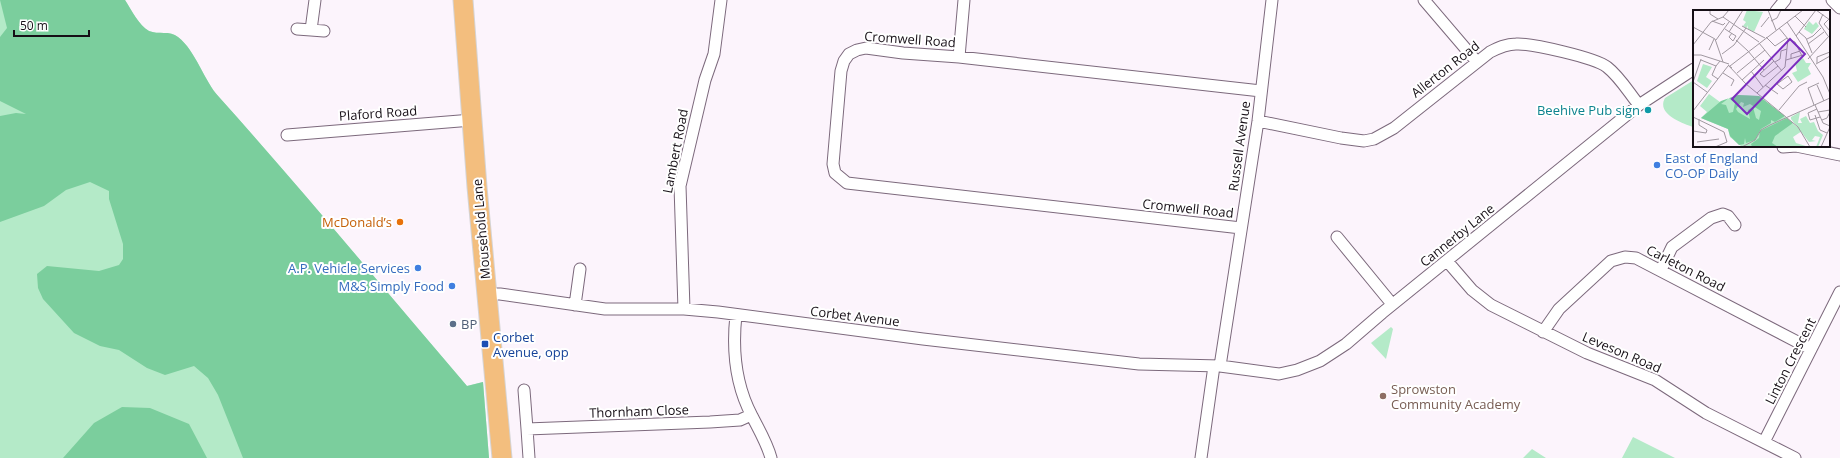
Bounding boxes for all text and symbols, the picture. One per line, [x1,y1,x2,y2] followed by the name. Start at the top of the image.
[1693,10,1830,147] inset map
[14,12,89,38] scale bar
[20,17,48,34] text: 50 m
[864,27,956,51] street label: Cromwell Road
[1407,37,1483,101] street label: Allerton Road
[1224,100,1254,192] street label: Russell Avenue
[338,101,418,125] street label: Plaford Road
[1537,101,1640,119] place label: Beehive Pub sign
[1643,105,1653,115] marker: Beehive Pub sign
[658,107,692,195] street label: Lambert Road
[1665,149,1758,182] place label: East of England CO-OP Daily
[1652,160,1662,170] marker: East of England CO-OP Daily
[468,178,494,280] street label: Mousehold Lane
[1141,194,1235,222] street label: Cromwell Road
[1416,199,1498,271] street label: Cannerby Lane
[322,213,392,231] place label: McDonald’s
[395,217,405,227] marker: McDonald’s
[1644,240,1728,296] street label: Carleton Road
[288,259,410,277] place label: A.P. Vehicle Services
[413,263,423,273] marker: A.P. Vehicle Services
[338,277,444,295] place label: M&S Simply Food
[447,281,457,291] marker: M&S Simply Food
[809,302,901,330] street label: Corbet Avenue
[1760,314,1820,407] street label: Linton Crescent
[461,315,477,333] place label: BP
[448,319,458,329] marker: BP
[1580,327,1664,377] street label: Leveson Road
[493,328,569,361] place label: Corbet Avenue, opp
[480,339,490,349] marker: Corbet Avenue, opp
[1391,380,1521,413] place label: Sprowston Community Academy
[1378,391,1388,401] marker: Sprowston Community Academy
[589,400,689,422] street label: Thornham Close

